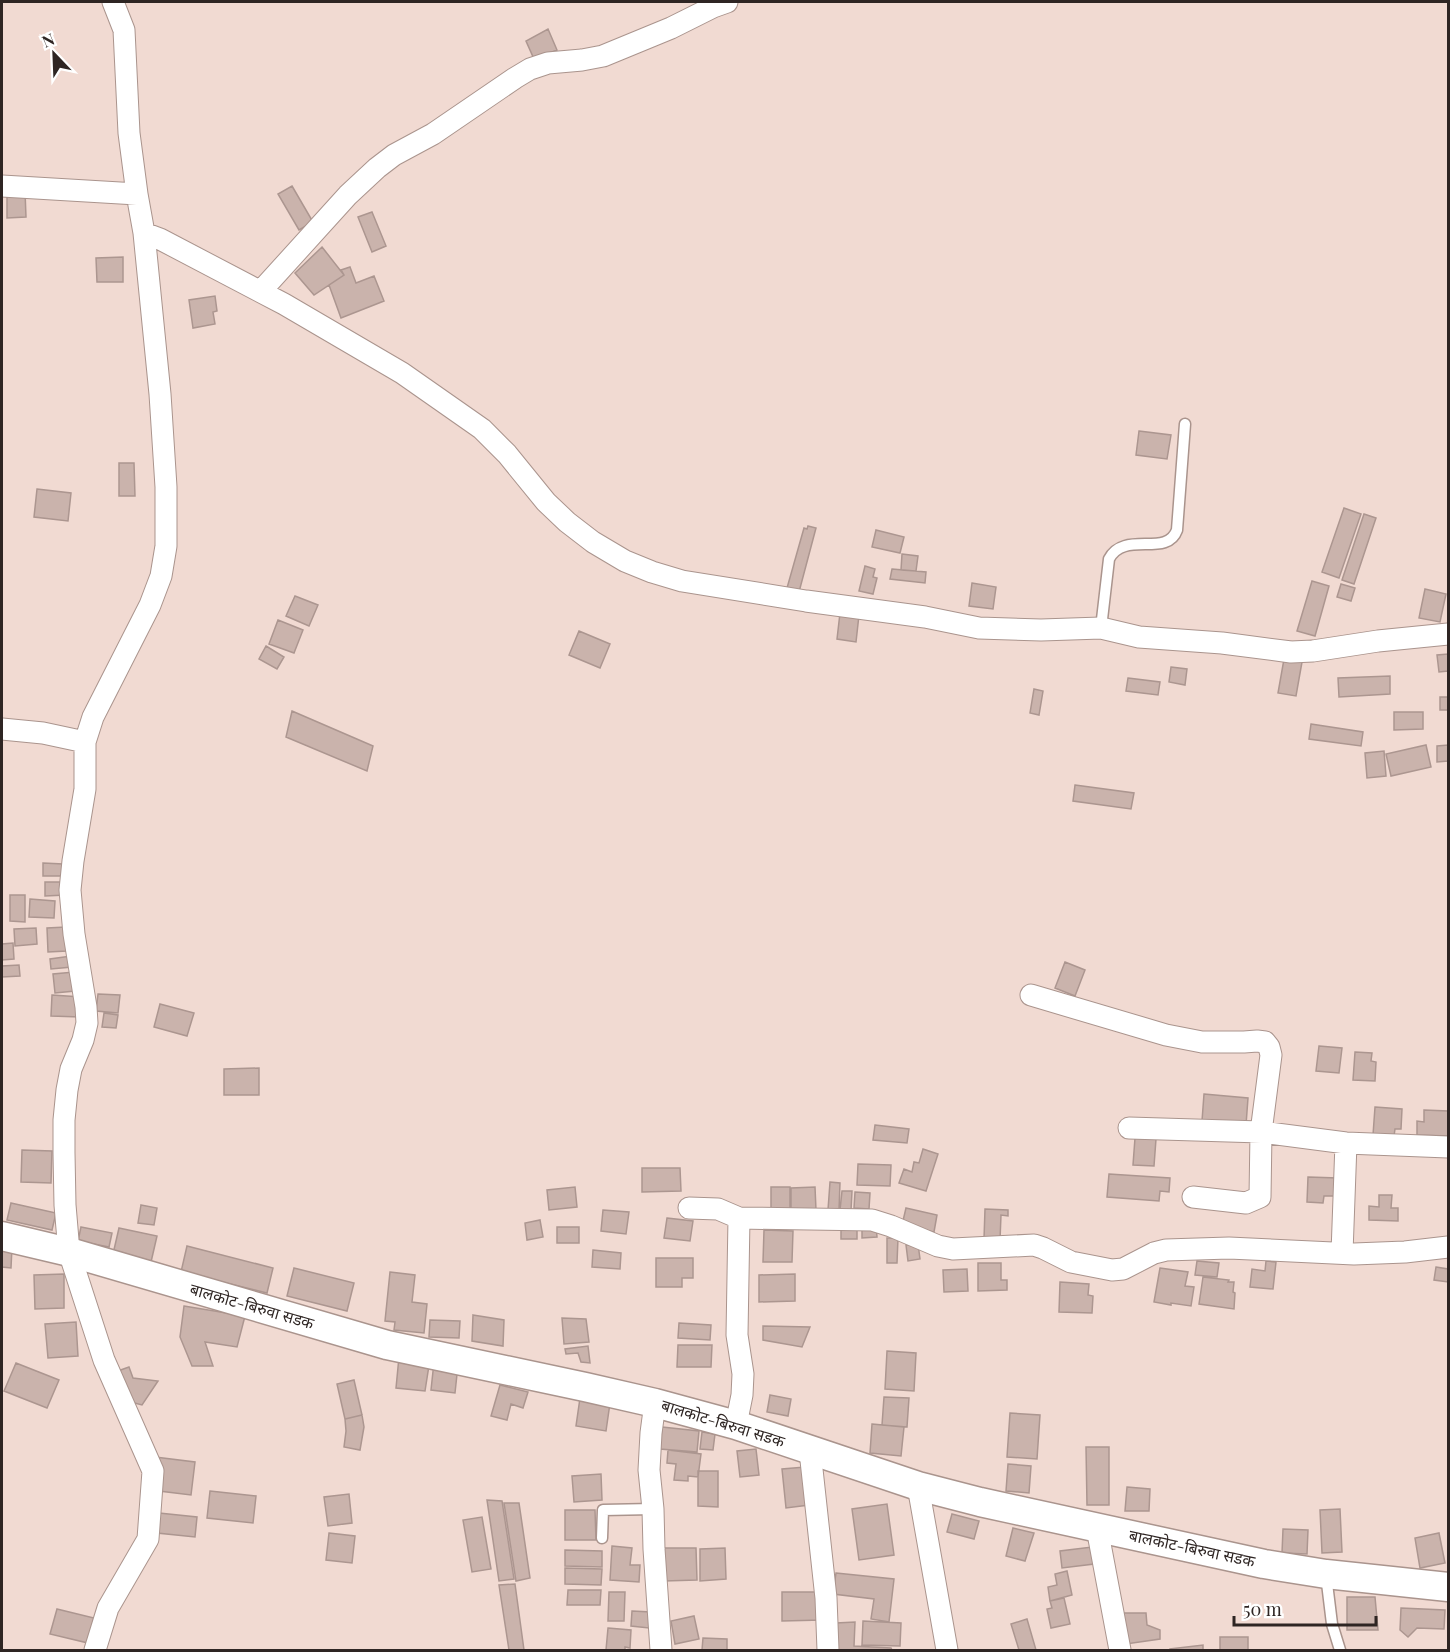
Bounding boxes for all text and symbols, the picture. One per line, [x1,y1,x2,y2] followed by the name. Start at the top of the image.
[24,24,84,84] north arrow
[39,28,58,52] text: N
[188,1278,317,1333] street label: बालकोट-बिरुवा सडक
[659,1394,788,1452] street label: बालकोट-बिरुवा सडक
[1127,1524,1258,1571] street label: बालकोट-बिरुवा सडक
[1234,1589,1376,1627] scale bar
[1243,1597,1282,1621] text: 50 m

